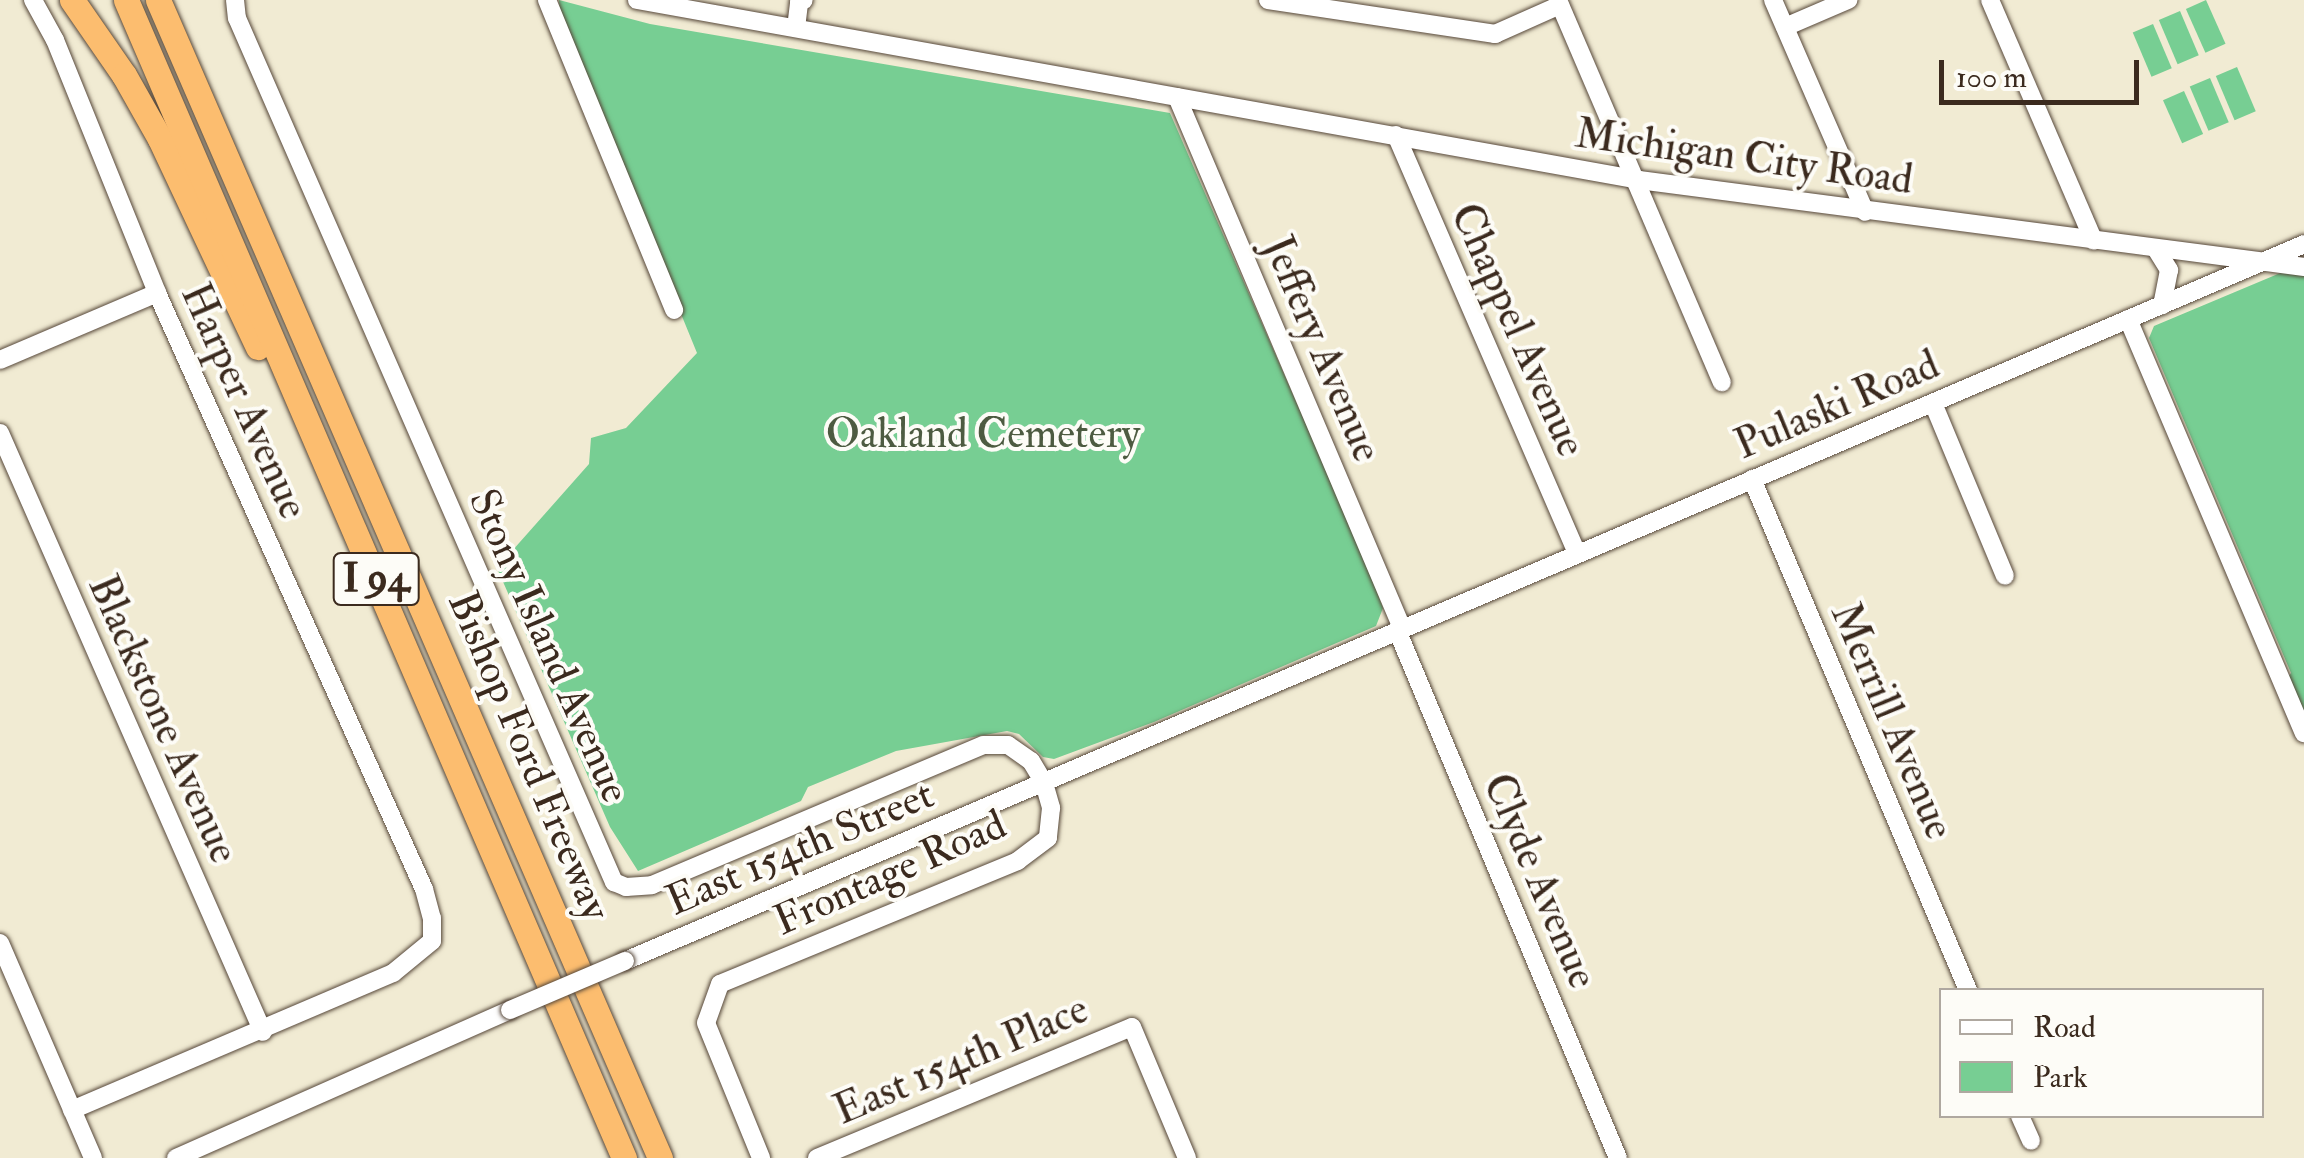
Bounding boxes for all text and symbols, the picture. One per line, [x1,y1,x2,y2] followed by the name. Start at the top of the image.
[1944,40,2144,102] scale bar
[1956,59,2027,96] text: 100 m
[1572,108,1916,206] street label: Michigan City Road
[1440,196,1596,464] street label: Chappel Avenue
[1252,229,1392,469] street label: Jeffery Avenue
[170,276,318,526] street label: Harper Avenue
[1727,339,1947,471] street label: Pulaski Road
[826,409,1140,459] park label: Oakland Cemetery
[457,482,641,810] street label: Stony Island Avenue
[331,544,421,614] road number: I 94
[77,567,249,871] street label: Blackstone Avenue
[437,584,621,928] street label: Bishop Ford Freeway
[1820,595,1964,847] street label: Merrill Avenue
[1472,766,1608,996] street label: Clyde Avenue
[659,769,941,927] street label: East 154th Street
[766,800,1014,946] street label: Frontage Road
[826,984,1096,1136] street label: East 154th Place
[1939,988,2264,1118] legend
[2033,1009,2096,1046] text: Road
[2033,1059,2088,1096] text: Park

